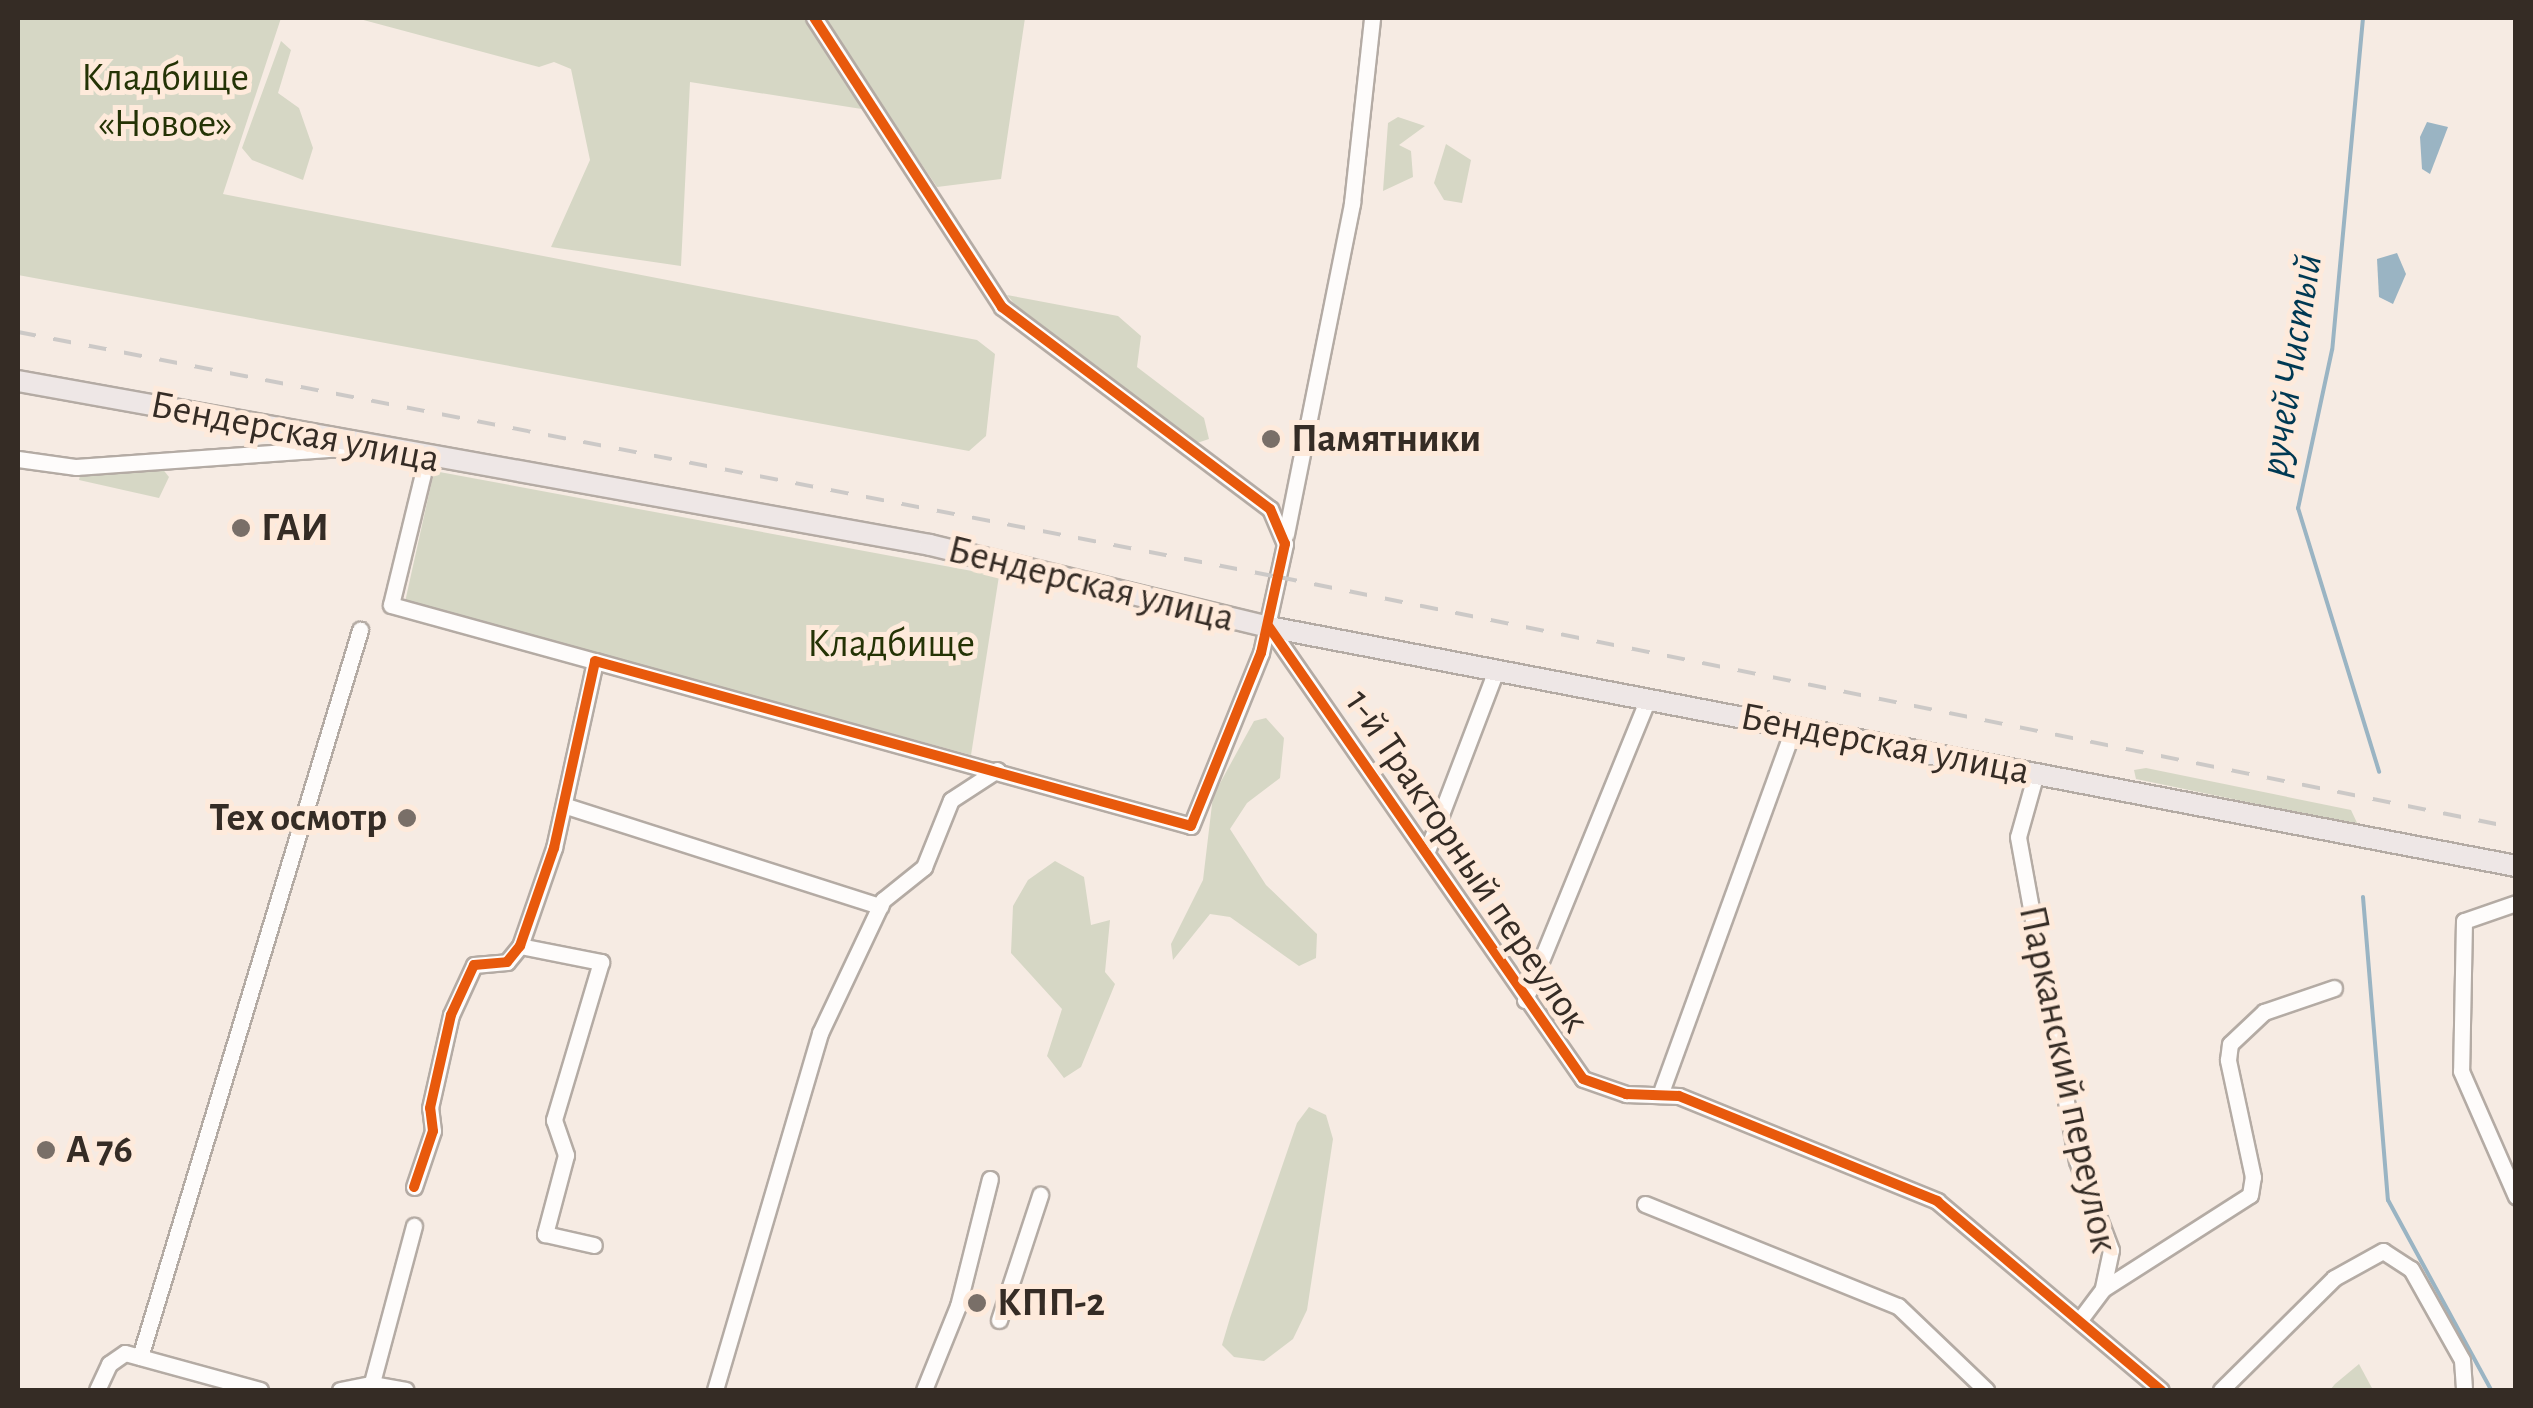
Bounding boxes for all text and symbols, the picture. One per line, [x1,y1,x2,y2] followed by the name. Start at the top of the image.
[81,54,249,148] park label: Кладбище «Новое»
[2249,250,2333,480] water label: ручей Чистый
[147,380,443,484] street label: Бендерская улица
[1291,415,1481,463] place label: Памятники
[1260,428,1282,450] marker: Памятники
[261,504,329,552] place label: ГАИ
[230,517,252,539] marker: ГАИ
[943,525,1239,643] street label: Бендерская улица
[807,620,975,668] park label: Кладбище
[1334,680,1600,1042] street label: 1-й Тракторный переулок
[1737,692,2033,796] street label: Бендерская улица
[210,794,387,842] place label: Тех осмотр
[396,807,418,829] marker: Тех осмотр
[2008,901,2128,1257] street label: Парканский переулок
[66,1126,133,1174] place label: А 76
[35,1139,57,1161] marker: А 76
[997,1279,1105,1327] place label: КПП-2
[966,1292,988,1314] marker: КПП-2

